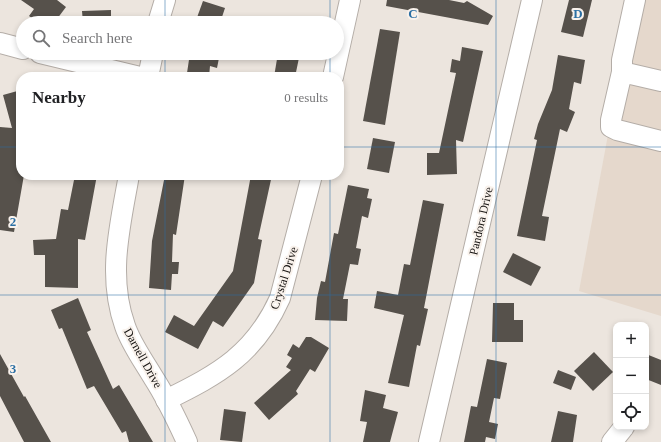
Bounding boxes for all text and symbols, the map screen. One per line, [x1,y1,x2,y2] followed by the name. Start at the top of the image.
[408,6,418,21] text: C
[573,6,583,21] text: D
[16,16,344,60] search box
[30,27,52,49] icon: search
[62,30,132,46] text: Search here
[32,88,86,107] text: Nearby
[284,90,328,105] text: 0 results
[466,185,496,257] street label: Pandora Drive
[10,214,16,229] text: 2
[267,245,301,311] street label: Crystal Drive
[613,322,649,430] map controls
[613,322,649,358] button: +
[121,326,165,390] street label: Darnell Drive
[613,358,649,394] button: −
[10,361,17,376] text: 3
[613,394,649,430] button: locate

